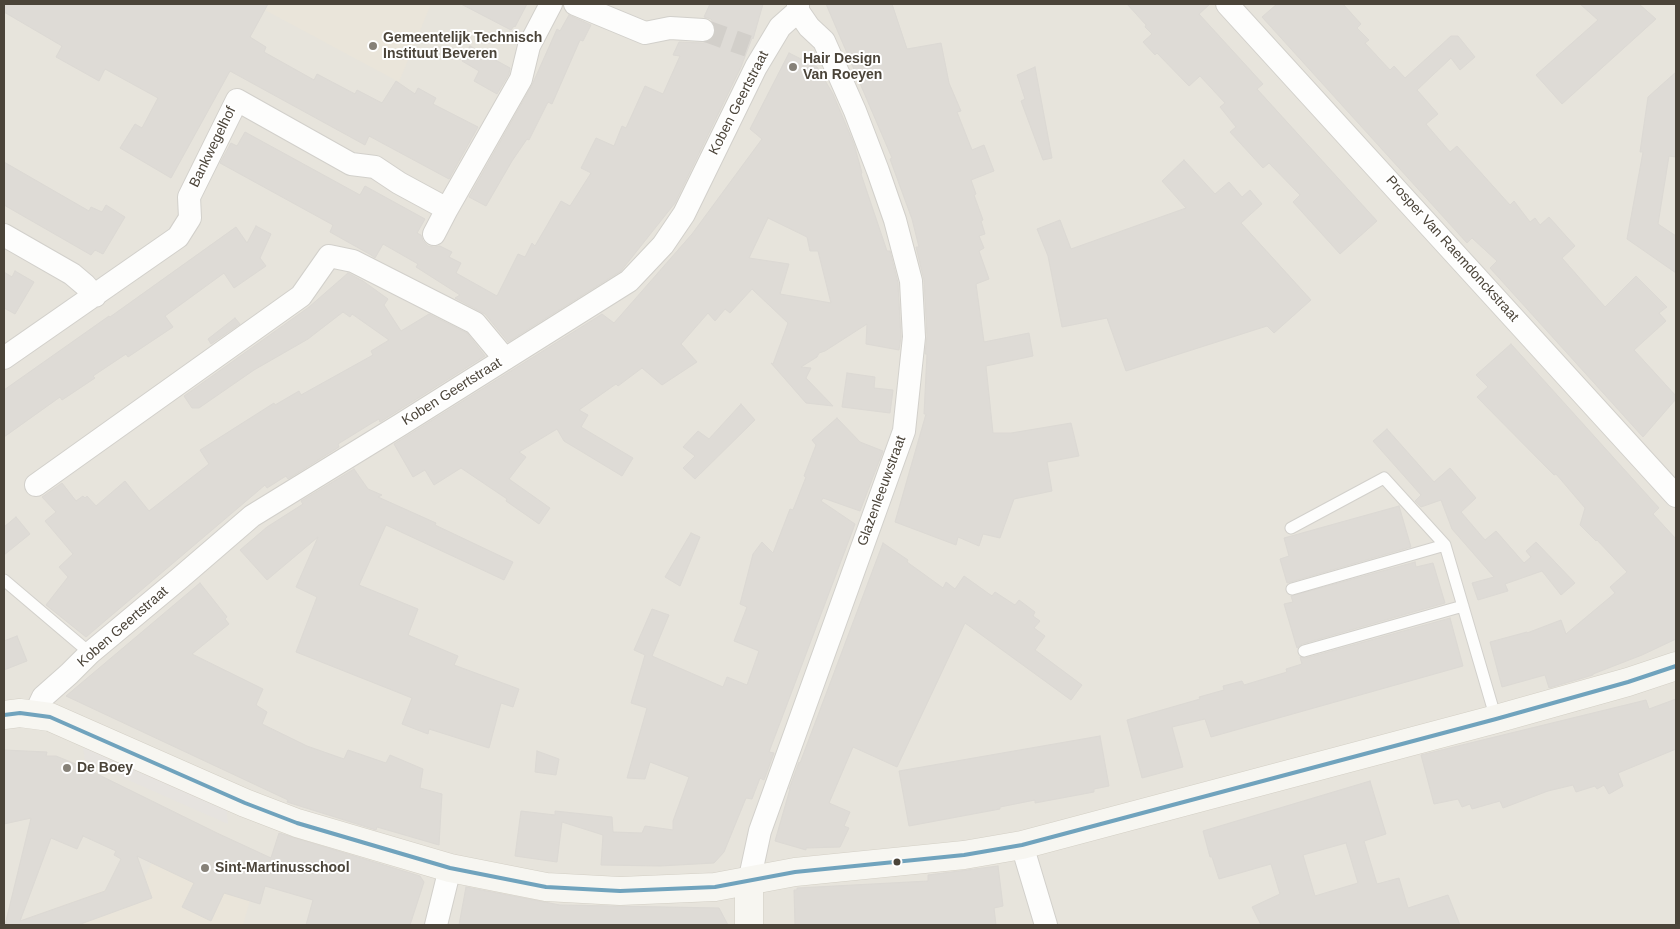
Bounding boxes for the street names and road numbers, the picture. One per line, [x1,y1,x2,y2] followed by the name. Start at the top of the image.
[706,48,772,158] street label: Koben Geertstraat
[186,104,240,190] street label: Bankwegelhof
[1382,173,1522,325] street label: Prosper Van Raemdonckstraat
[399,355,505,429] street label: Koben Geertstraat
[854,434,910,548] street label: Glazenleeuwstraat
[74,583,172,671] street label: Koben Geertstraat

